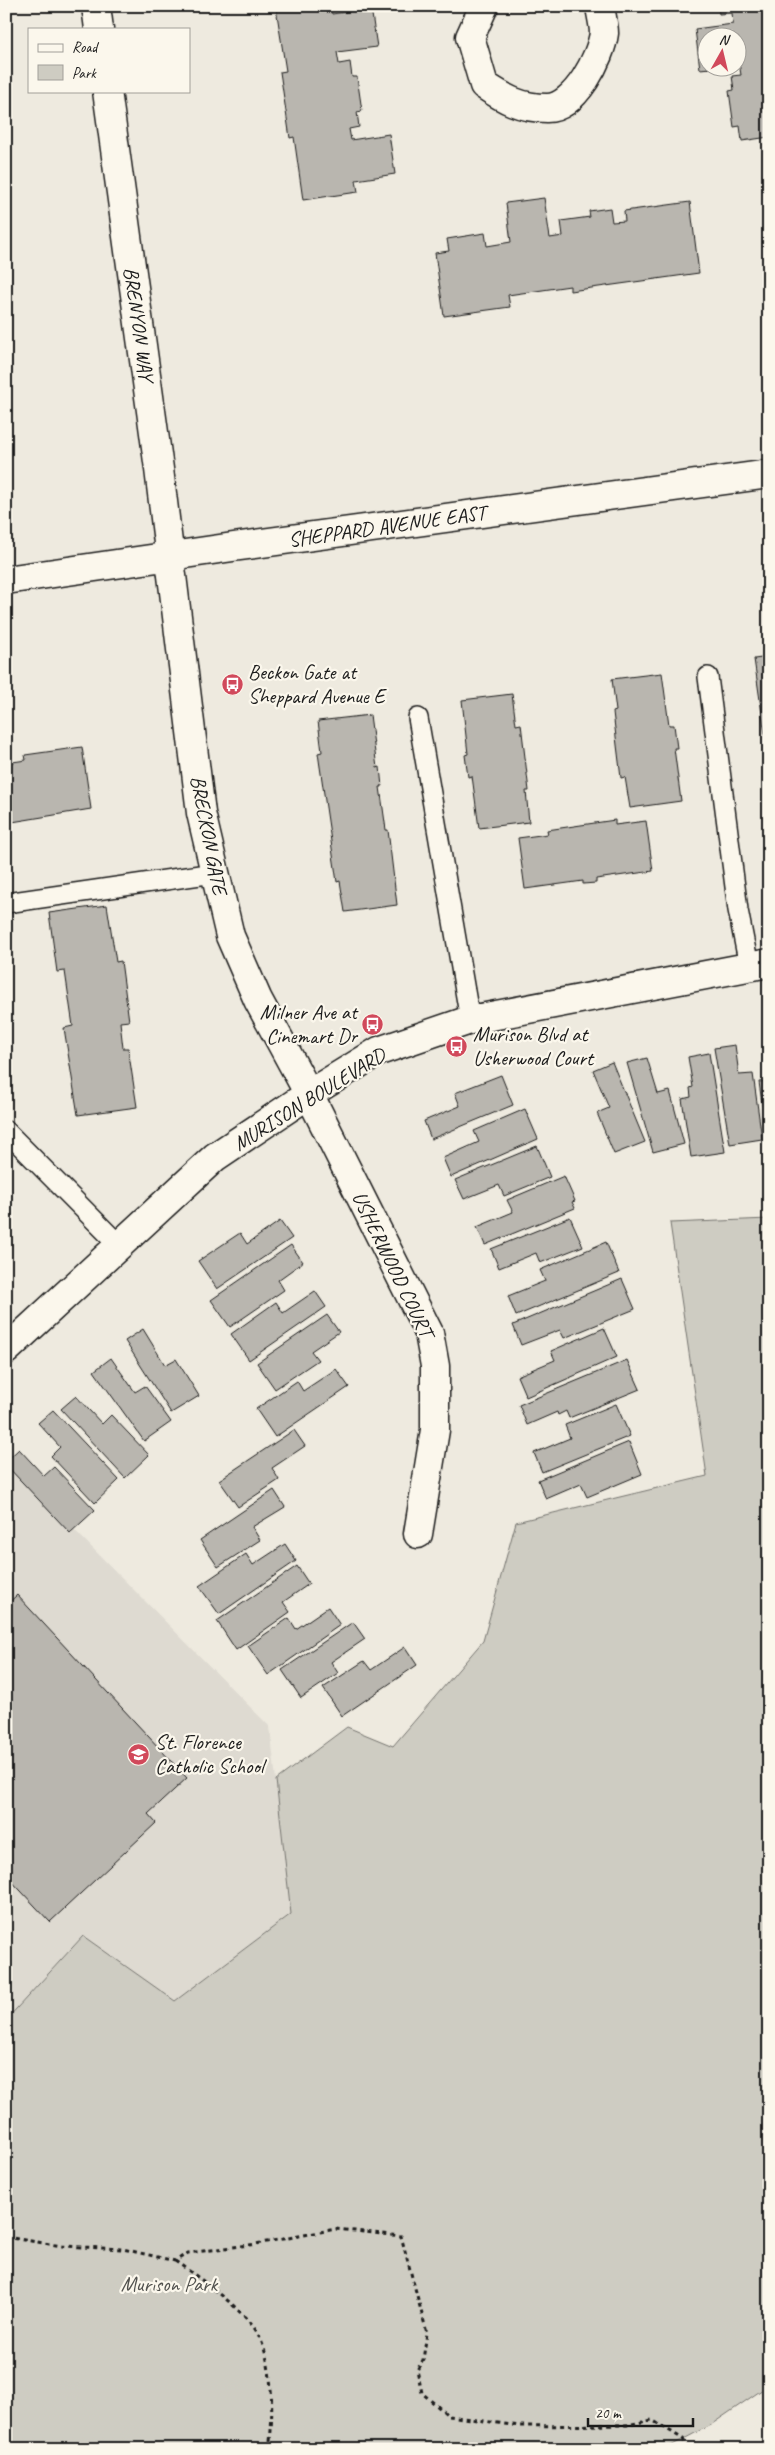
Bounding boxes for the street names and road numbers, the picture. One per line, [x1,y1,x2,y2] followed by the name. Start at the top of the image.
[118,265,160,387] street label: BRENYON WAY
[287,499,492,553] street label: SHEPPARD AVENUE EAST
[185,773,234,899] street label: BRECKON GATE
[228,1041,391,1156] street label: MURISON BOULEVARD
[347,1187,442,1346] street label: USHERWOOD COURT

